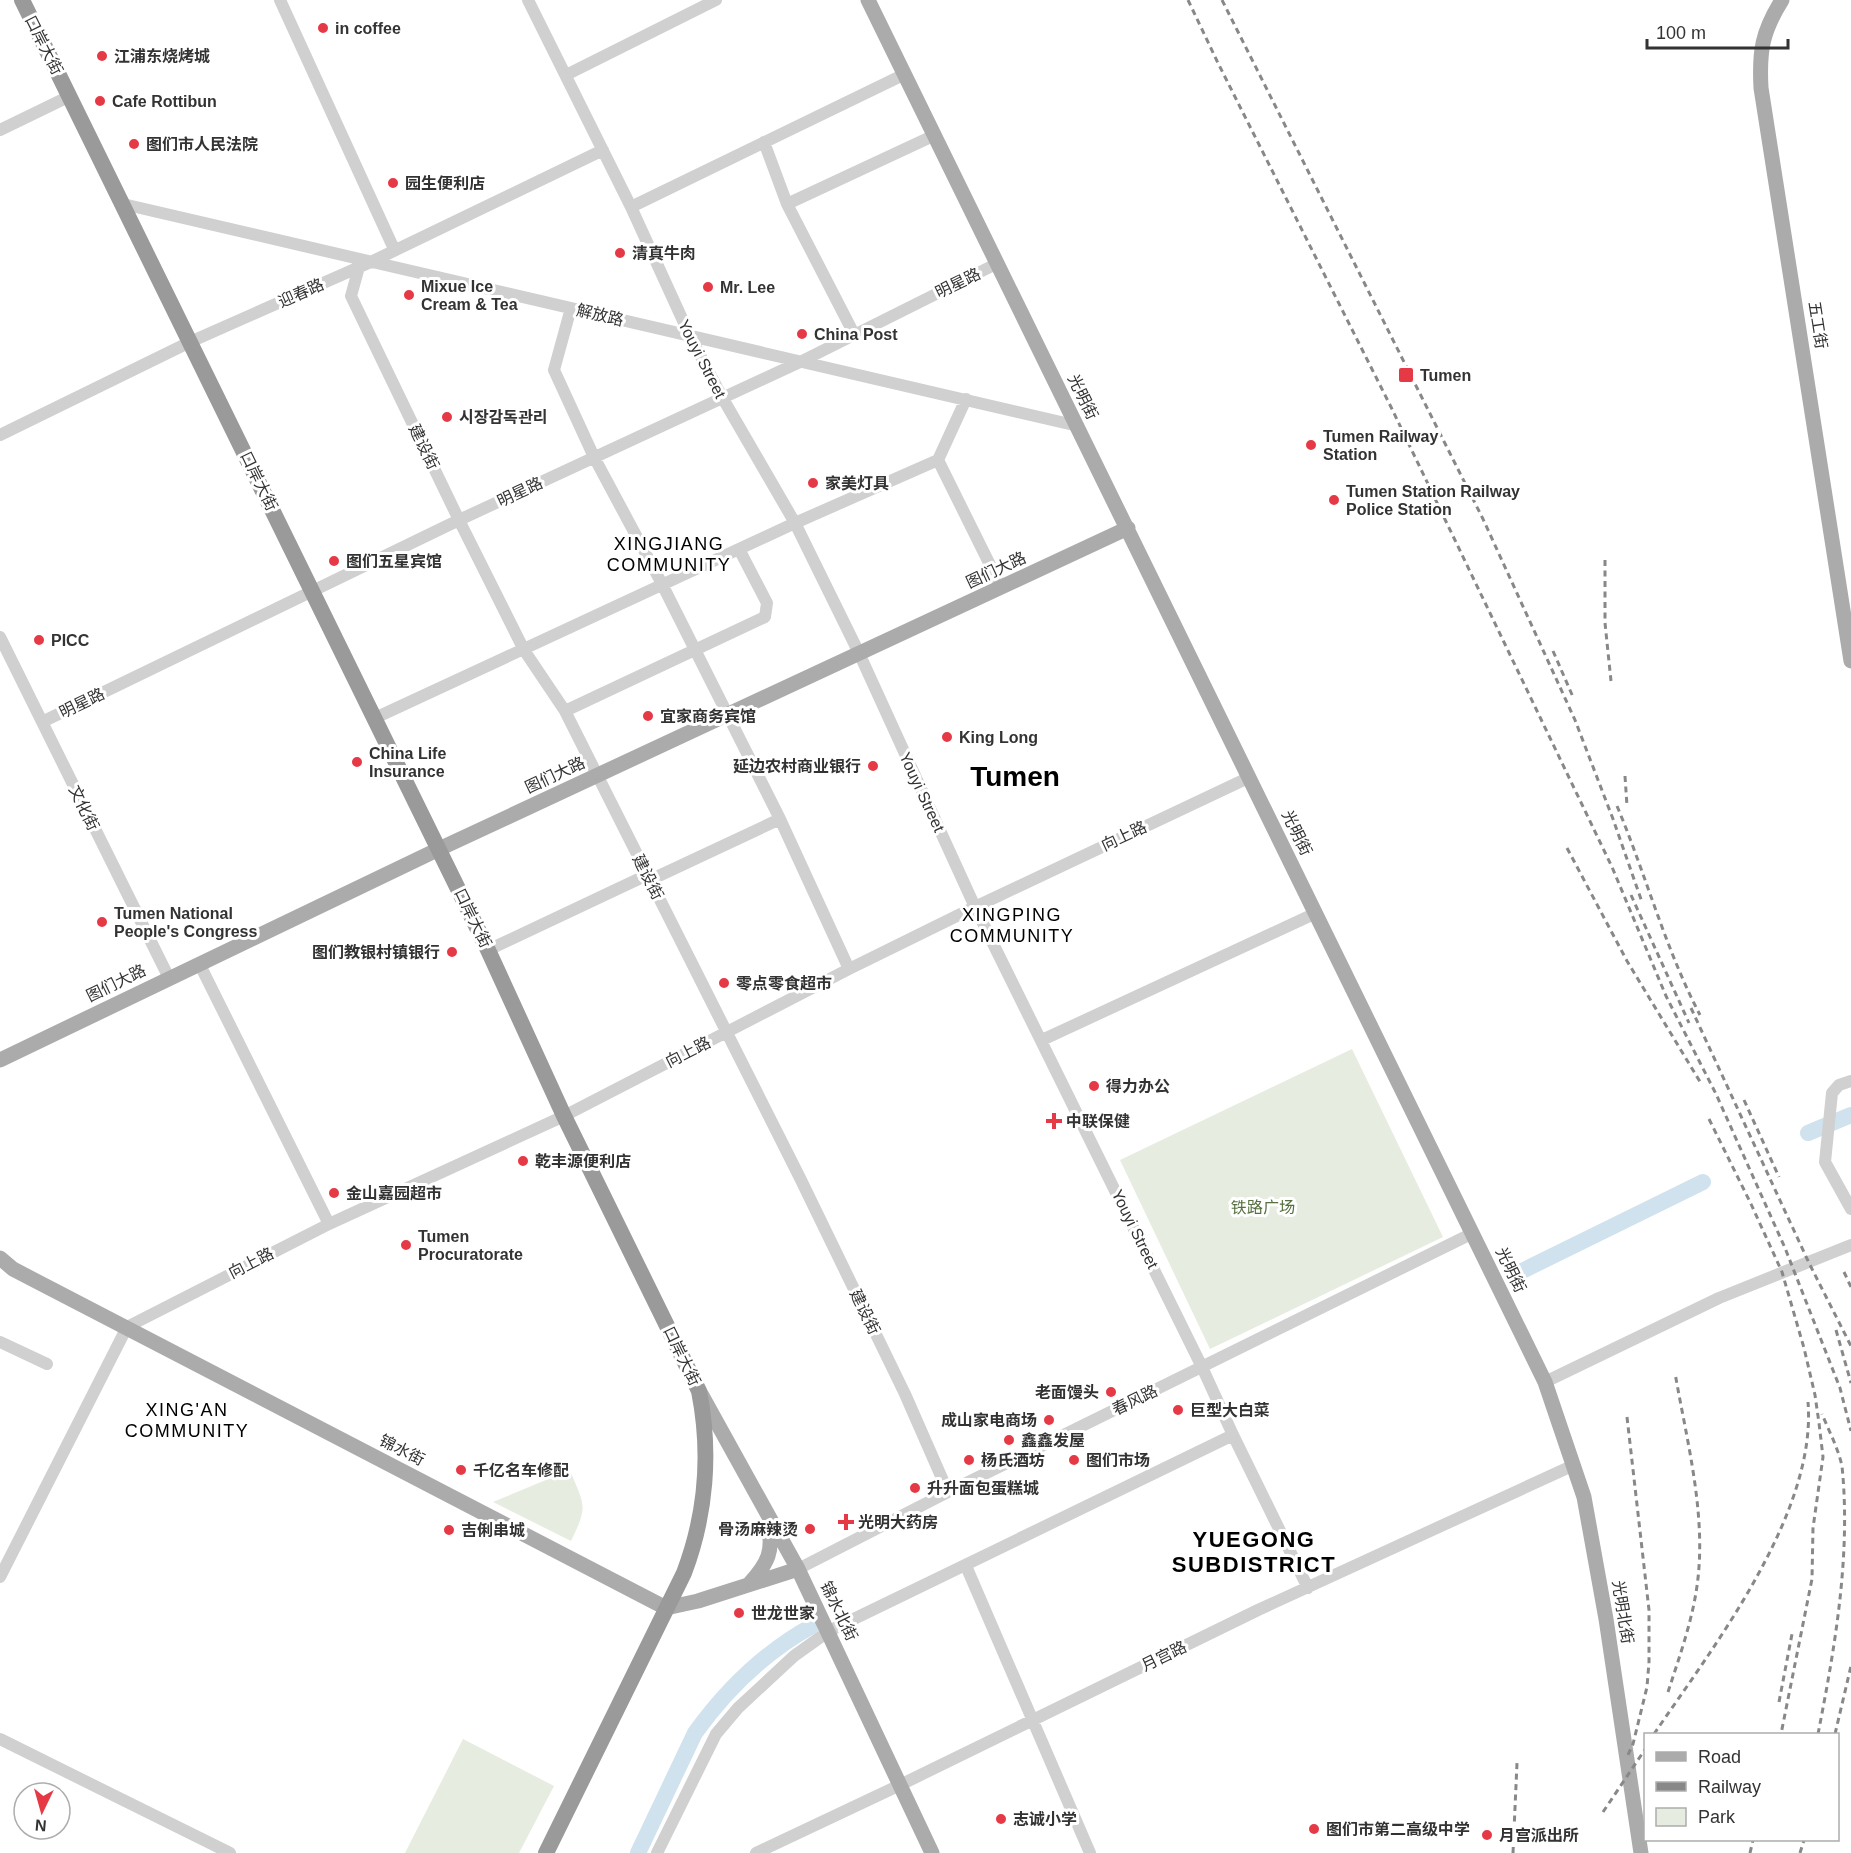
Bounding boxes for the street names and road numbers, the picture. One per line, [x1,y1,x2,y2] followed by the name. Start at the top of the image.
[22,13,66,77] street label: 口岸大街
[933,265,983,301] street label: 明星路
[276,275,326,311] street label: 迎春路
[1806,300,1830,350] street label: 五工街
[575,301,625,329] street label: 解放路
[675,317,729,402] street label: Youyi Street
[1065,372,1101,422] street label: 光明街
[406,422,442,472] street label: 建设街
[237,449,281,513] street label: 口岸大街
[495,474,545,510] street label: 明星路
[963,549,1029,591] street label: 图们大路
[57,685,107,721] street label: 明星路
[896,750,948,835] street label: Youyi Street
[522,754,588,796] street label: 图们大路
[66,783,102,833] street label: 文化街
[1279,808,1315,858] street label: 光明街
[1099,818,1149,854] street label: 向上路
[630,852,666,902] street label: 建设街
[451,886,495,950] street label: 口岸大街
[84,961,148,1005] street label: 图们大路
[663,1034,713,1070] street label: 向上路
[1109,1187,1162,1272] street label: Youyi Street
[226,1245,276,1281] street label: 向上路
[1493,1245,1529,1295] street label: 光明街
[847,1287,883,1337] street label: 建设街
[660,1324,704,1388] street label: 口岸大街
[1110,1382,1160,1418] street label: 春风路
[377,1432,427,1468] street label: 锦水街
[817,1579,861,1643] street label: 锦水北街
[1610,1579,1636,1645] street label: 光明北街
[1139,1638,1189,1674] street label: 月宫路

